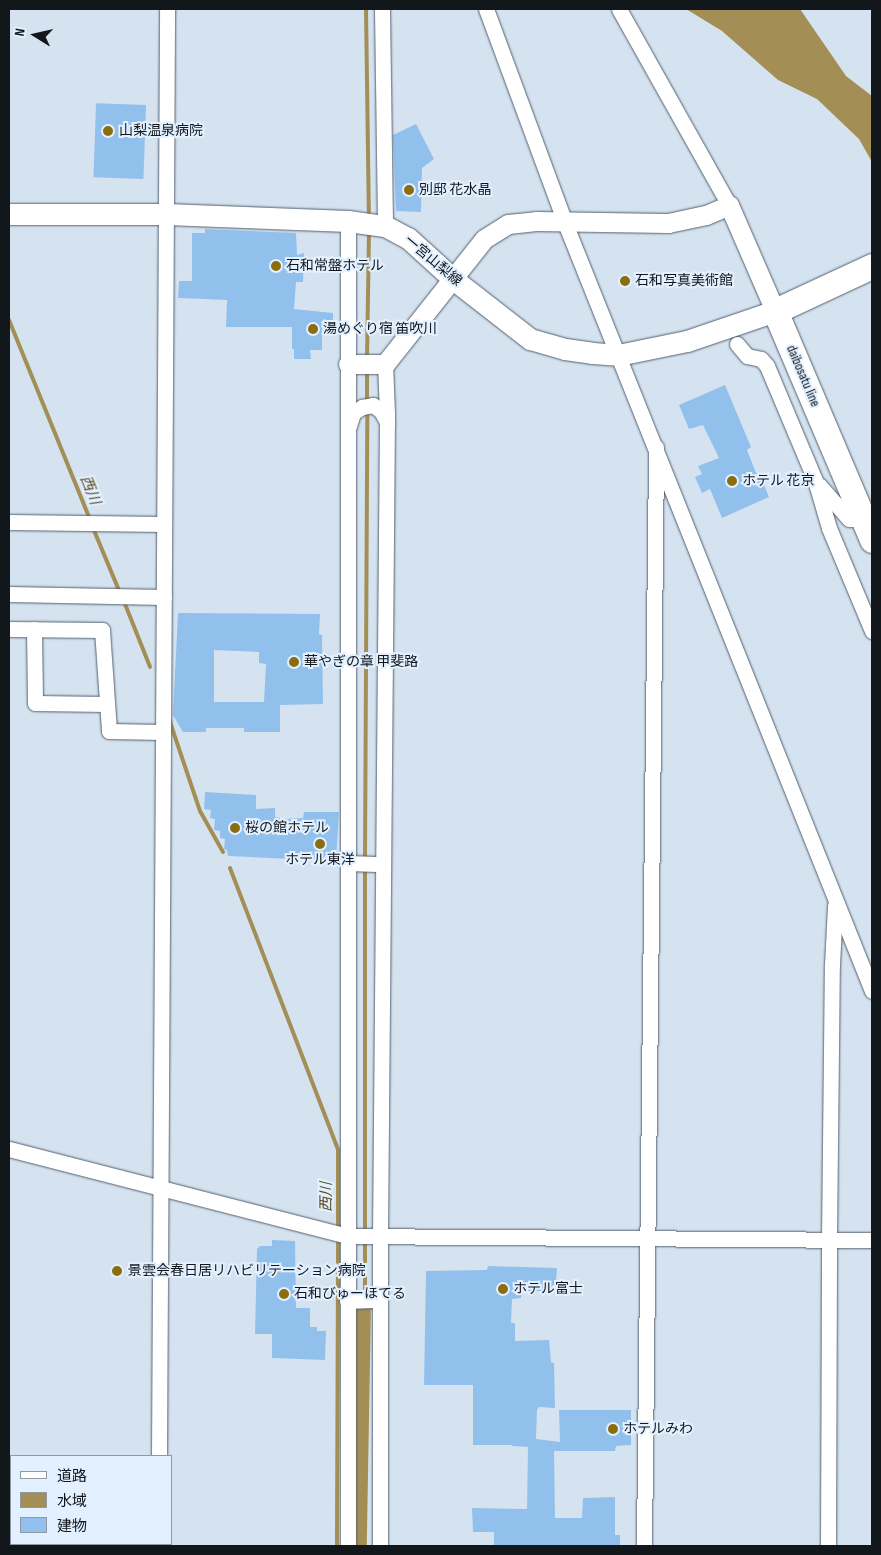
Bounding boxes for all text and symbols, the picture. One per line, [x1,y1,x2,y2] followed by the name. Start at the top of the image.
[10,10,60,60] north arrow
[11,27,29,37] text: N
[119,123,203,139] place label: 山梨温泉病院
[101,124,115,138] marker: 山梨温泉病院
[419,182,491,198] place label: 別邸 花水晶
[403,184,415,196] marker: 別邸 花水晶
[401,232,465,290] street label: 一宮山梨線
[286,258,384,274] place label: 石和常盤ホテル
[270,260,282,272] marker: 石和常盤ホテル
[635,273,733,289] place label: 石和写真美術館
[619,275,631,287] marker: 石和写真美術館
[323,321,437,337] place label: 湯めぐり宿 笛吹川
[307,323,319,335] marker: 湯めぐり宿 笛吹川
[783,343,823,409] street label: daibosatu line
[76,473,104,507] water label: 西川
[742,473,814,489] place label: ホテル 花京
[726,475,738,487] marker: ホテル 花京
[304,654,418,670] place label: 華やぎの章 甲斐路
[288,656,300,668] marker: 華やぎの章 甲斐路
[245,820,329,836] place label: 桜の館ホテル
[229,822,241,834] marker: 桜の館ホテル
[314,838,326,850] marker: ホテル東洋
[285,852,355,868] place label: ホテル東洋
[318,1182,336,1212] water label: 西川
[128,1263,366,1279] place label: 景雲会春日居リハビリテーション病院
[110,1264,124,1278] marker: 景雲会春日居リハビリテーション病院
[513,1281,583,1297] place label: ホテル富士
[497,1283,509,1295] marker: ホテル富士
[294,1286,406,1302] place label: 石和びゅーほてる
[278,1288,290,1300] marker: 石和びゅーほてる
[623,1421,693,1437] place label: ホテルみわ
[607,1423,619,1435] marker: ホテルみわ
[10,1455,172,1545] legend
[57,1467,87,1486] text: 道路
[57,1492,87,1511] text: 水域
[57,1517,87,1536] text: 建物

